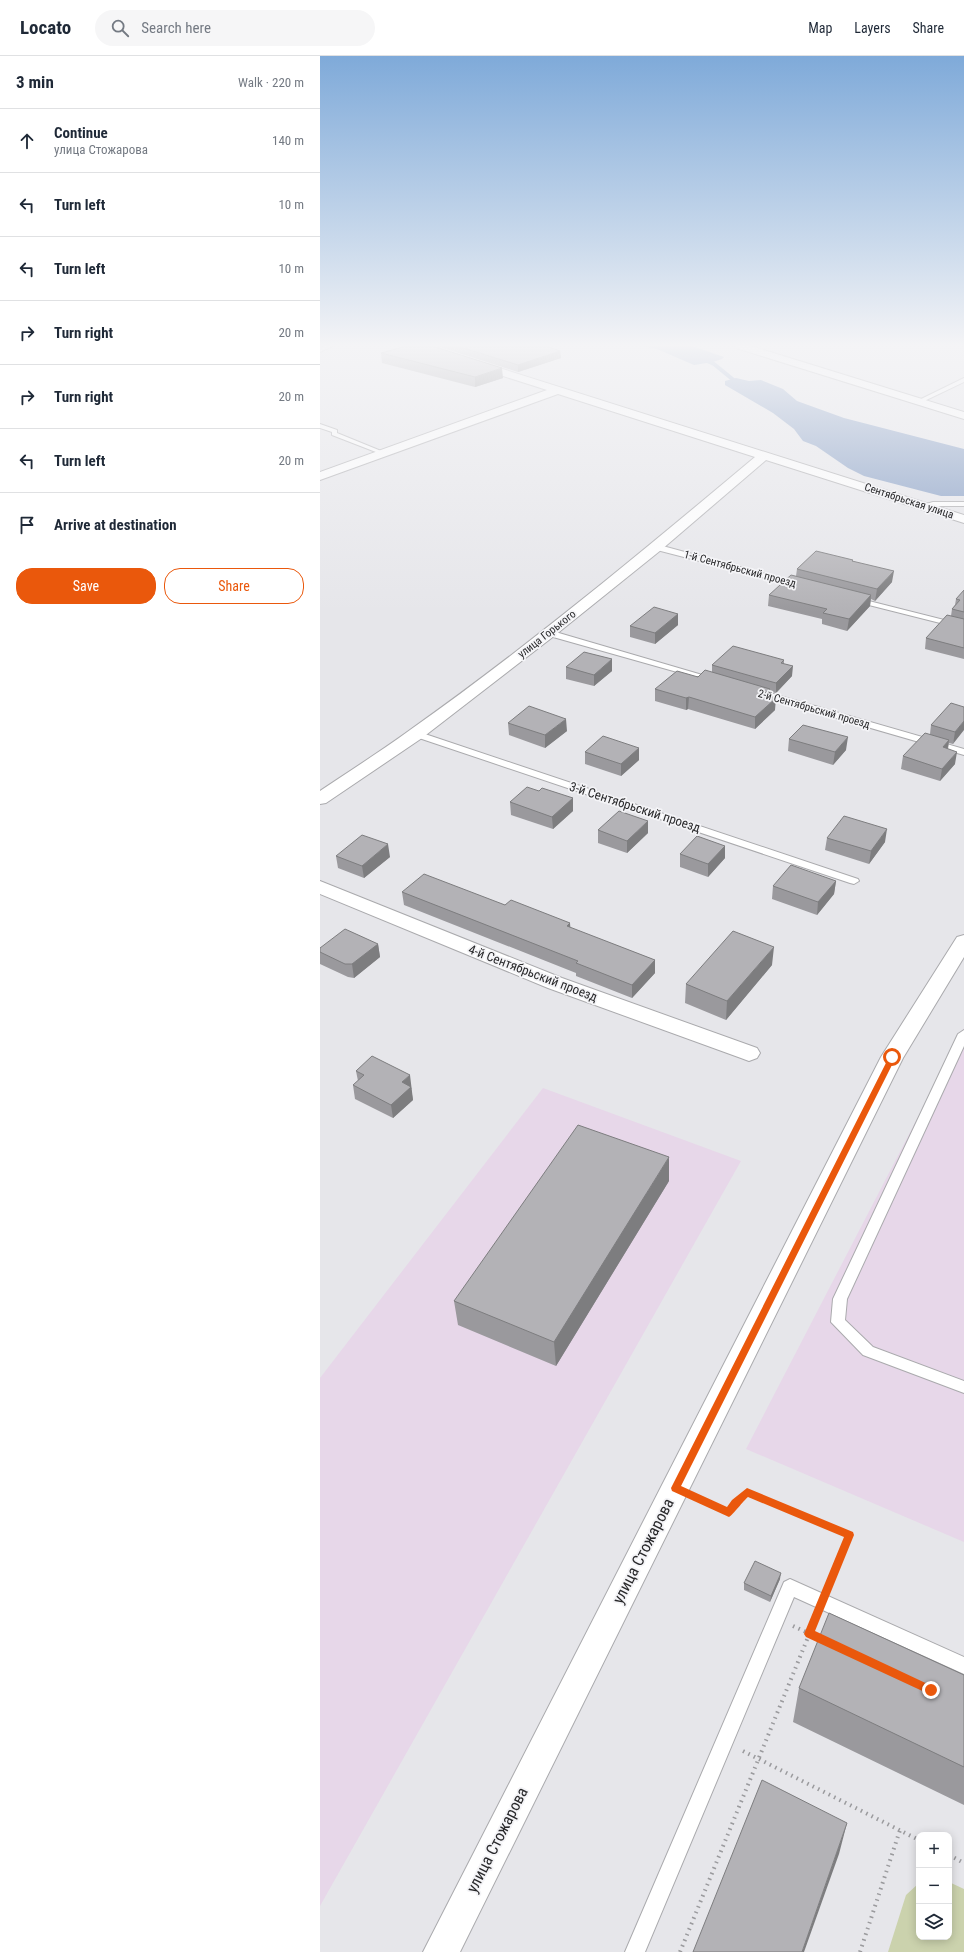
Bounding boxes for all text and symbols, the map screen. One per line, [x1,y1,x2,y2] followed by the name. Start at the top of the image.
[95,10,375,46] search box
[20,16,71,39] text: Locato
[109,17,131,39] icon: search
[141,19,211,37] text: Search here
[808,20,832,36] text: Map
[854,20,891,36] text: Layers
[913,20,944,36] text: Share
[16,72,54,92] text: 3 min
[238,75,304,90] text: Walk · 220 m
[54,124,108,142] text: Continue
[16,130,38,152] icon: ahead
[272,133,304,148] text: 140 m
[54,142,148,157] text: улица Стожарова
[16,194,38,216] icon: left
[54,196,105,214] text: Turn left
[278,197,304,212] text: 10 m
[16,258,38,280] icon: left
[54,260,105,278] text: Turn left
[278,261,304,276] text: 10 m
[16,322,38,344] icon: right
[54,324,113,342] text: Turn right
[278,325,304,340] text: 20 m
[16,386,38,408] icon: right
[54,388,113,406] text: Turn right
[278,389,304,404] text: 20 m
[16,450,38,472] icon: left
[54,452,105,470] text: Turn left
[278,453,304,468] text: 20 m
[863,480,955,522] street label: Сентябрьская улица
[16,514,38,536] icon: arrive
[54,516,177,534] text: Arrive at destination
[682,548,798,590] street label: 1-й Сентябрьский проезд
[16,568,156,604] button: Save
[164,568,304,604] button: Share
[515,607,579,661] street label: улица Горького
[757,687,872,731] street label: 2-й Сентябрьский проезд
[568,779,702,835] street label: 3-й Сентябрьский проезд
[466,941,600,1005] street label: 4-й Сентябрьский проезд
[883,1048,901,1066] route start
[608,1495,678,1607] street label: улица Стожарова
[922,1681,940,1699] route end
[462,1784,532,1896] street label: улица Стожарова
[916,1832,952,1940] map controls
[916,1832,952,1868] button: +
[916,1868,952,1904] button: −
[916,1904,952,1940] button: layers

